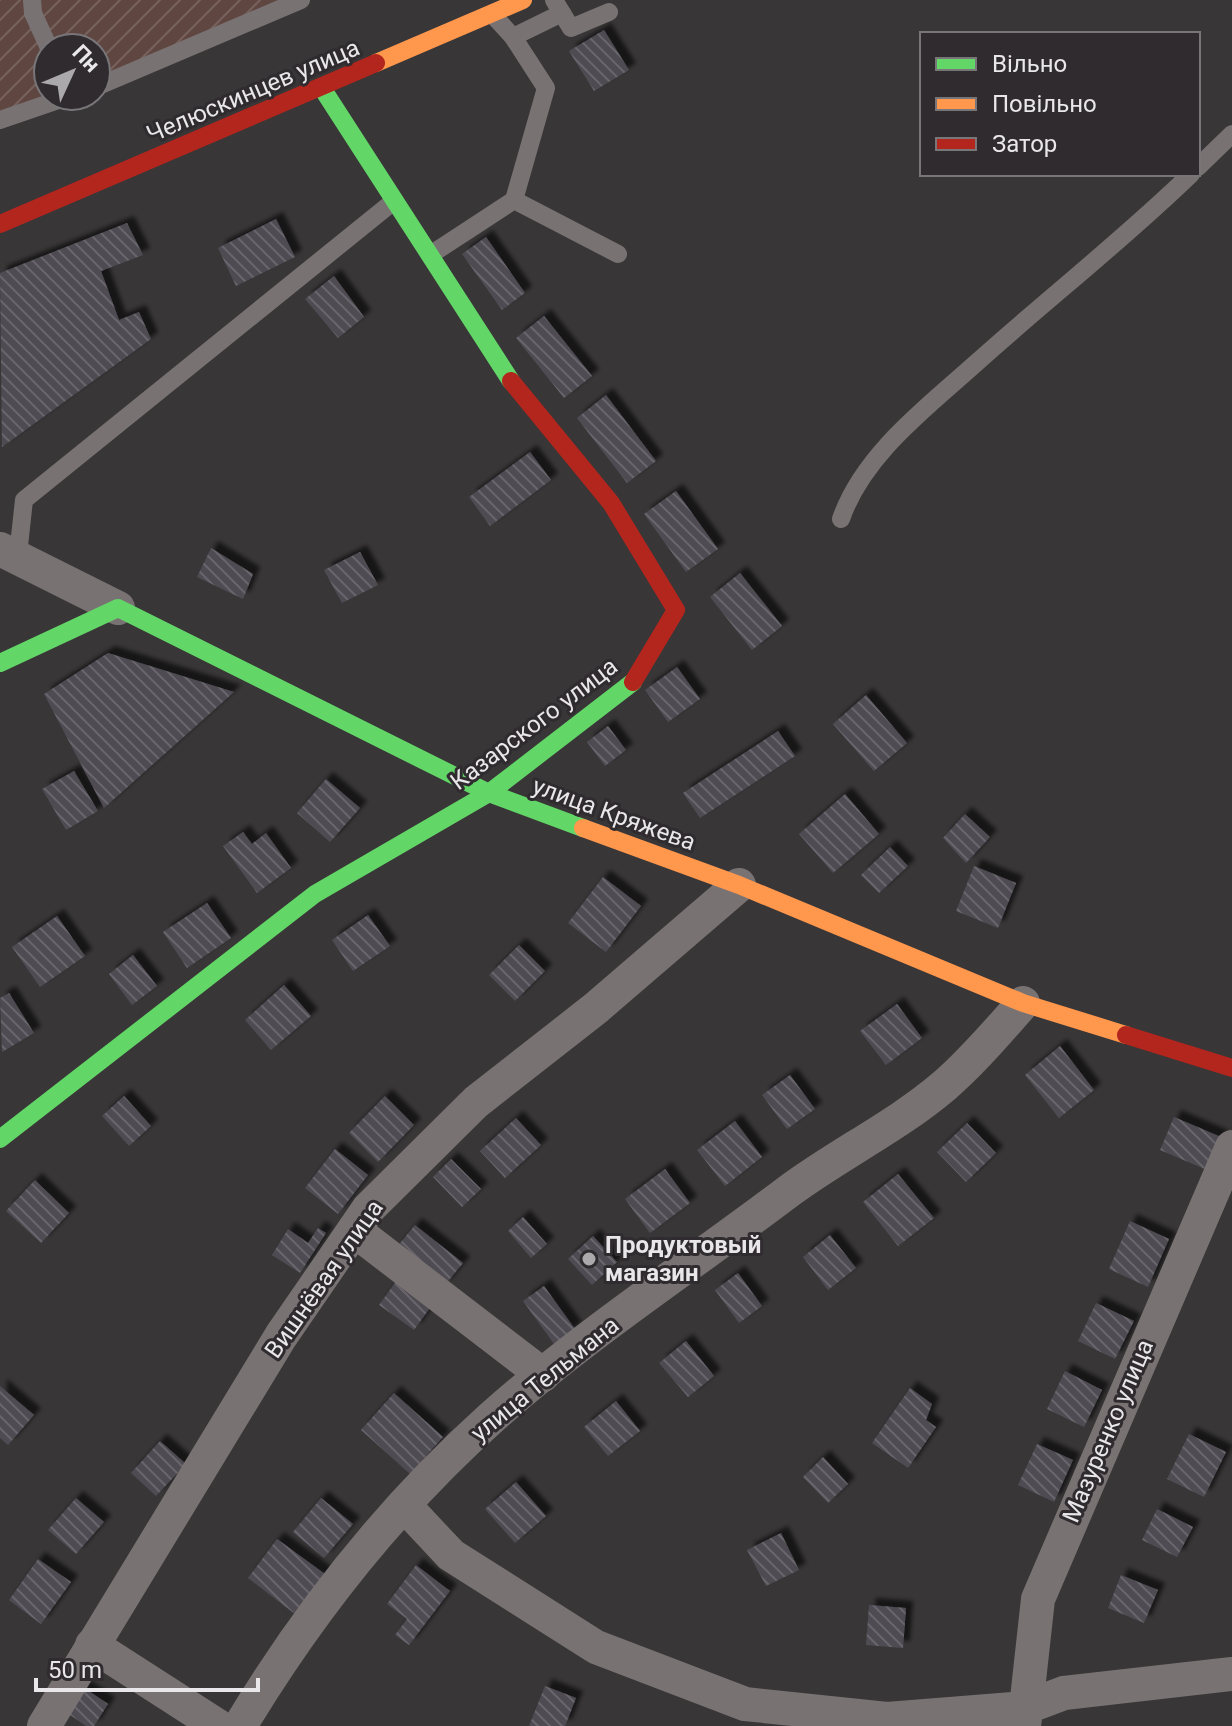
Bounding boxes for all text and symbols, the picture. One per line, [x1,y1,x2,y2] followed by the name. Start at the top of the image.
[32,32,112,112] north arrow
[920,32,1200,176] legend
[142,33,364,149] street label: Челюскинцев улица
[67,40,105,77] text: Пн
[992,50,1067,78] text: Вільно
[992,90,1097,118] text: Повільно
[992,130,1057,158] text: Затор
[445,652,623,796] street label: Казарского улица
[529,772,699,856] street label: улица Кряжева
[259,1195,389,1363] street label: Вишнёвая улица
[605,1231,761,1287] place label: Продуктовый магазин
[580,1250,598,1268] marker: Продуктовый магазин
[465,1311,625,1447] street label: улица Тельмана
[1057,1335,1159,1527] street label: Мазуренко улица
[36,1642,258,1692] scale bar
[48,1656,102,1684] text: 50 m

